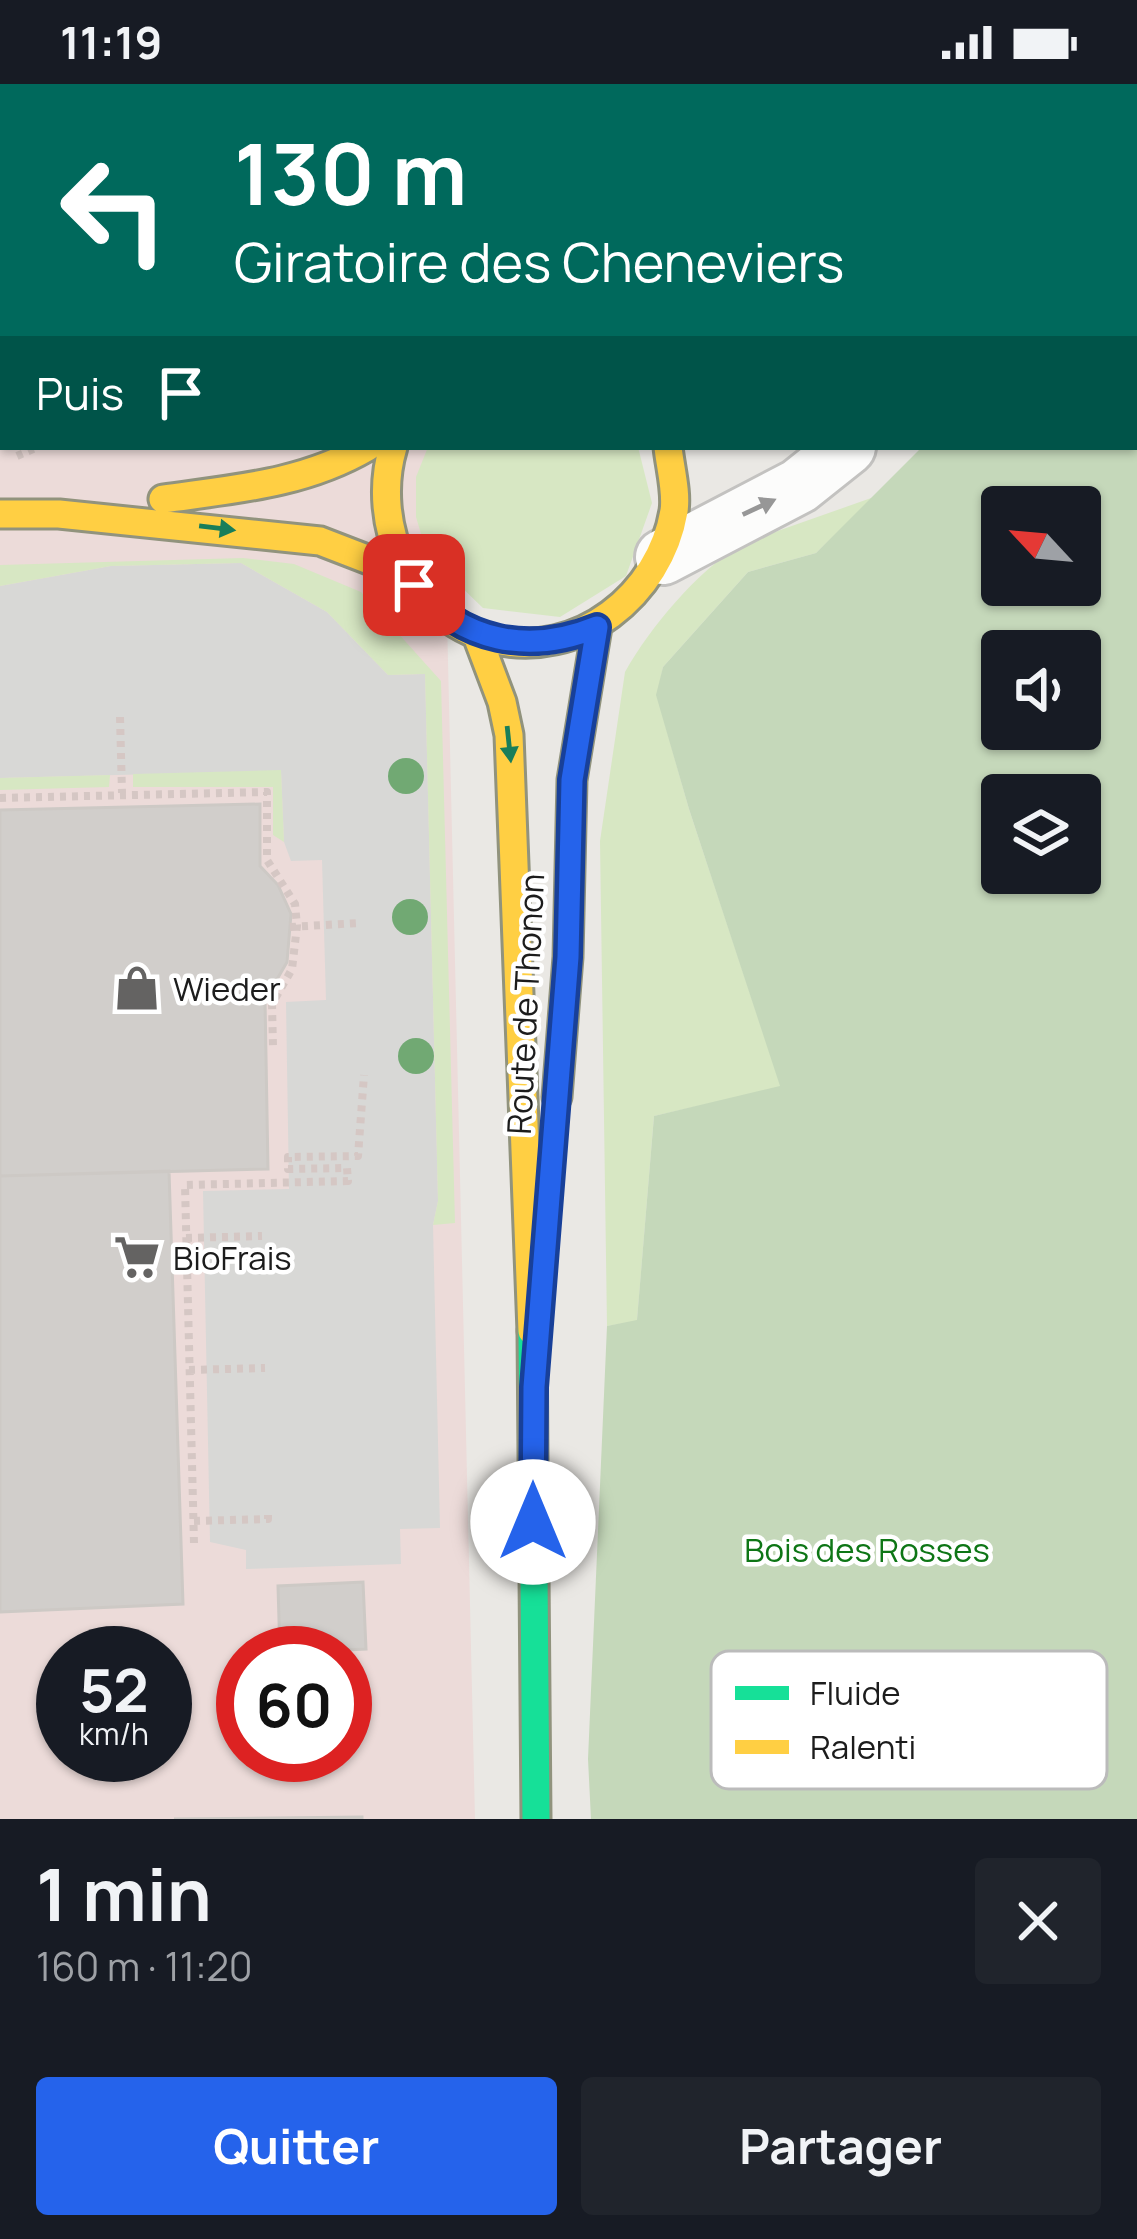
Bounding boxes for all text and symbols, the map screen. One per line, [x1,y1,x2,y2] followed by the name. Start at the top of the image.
[60,11,163,73] text: 11:19
[234,115,467,230] text: 130 m
[36,132,192,288] icon: left
[234,224,844,298] text: Giratoire des Cheneviers
[148,360,214,426] icon: arrive
[36,362,124,424] text: Puis
[981,486,1101,606] north arrow
[981,486,1101,894] map controls
[742,496,777,516] one-way arrow
[199,519,236,538] one-way arrow
[363,534,465,636] pin
[381,552,447,618] icon: arrive
[981,630,1101,750] button: sound
[499,726,518,763] one-way arrow
[981,774,1101,894] button: layers
[496,872,554,1136] street label: Route de Thonon
[112,963,162,1013] shop icon: Wieder
[173,966,281,1011] place label: Wieder
[112,1232,162,1282] supermarket icon: BioFrais
[173,1235,292,1280] place label: BioFrais
[470,1459,596,1585] position arrow
[744,1527,990,1572] park label: Bois des Rosses
[216,1626,372,1782] speed limit sign: 60
[79,1648,149,1730] text: 52
[711,1651,1107,1789] legend
[810,1670,900,1715] text: Fluide
[79,1713,149,1754] text: km/h
[810,1724,916,1769] text: Ralenti
[36,1844,212,1943] text: 1 min
[975,1858,1101,1984] button: close
[36,1939,253,1993] text: 160 m · 11:20
[36,2077,557,2215] button: Quitter
[581,2077,1101,2215] button: Partager

